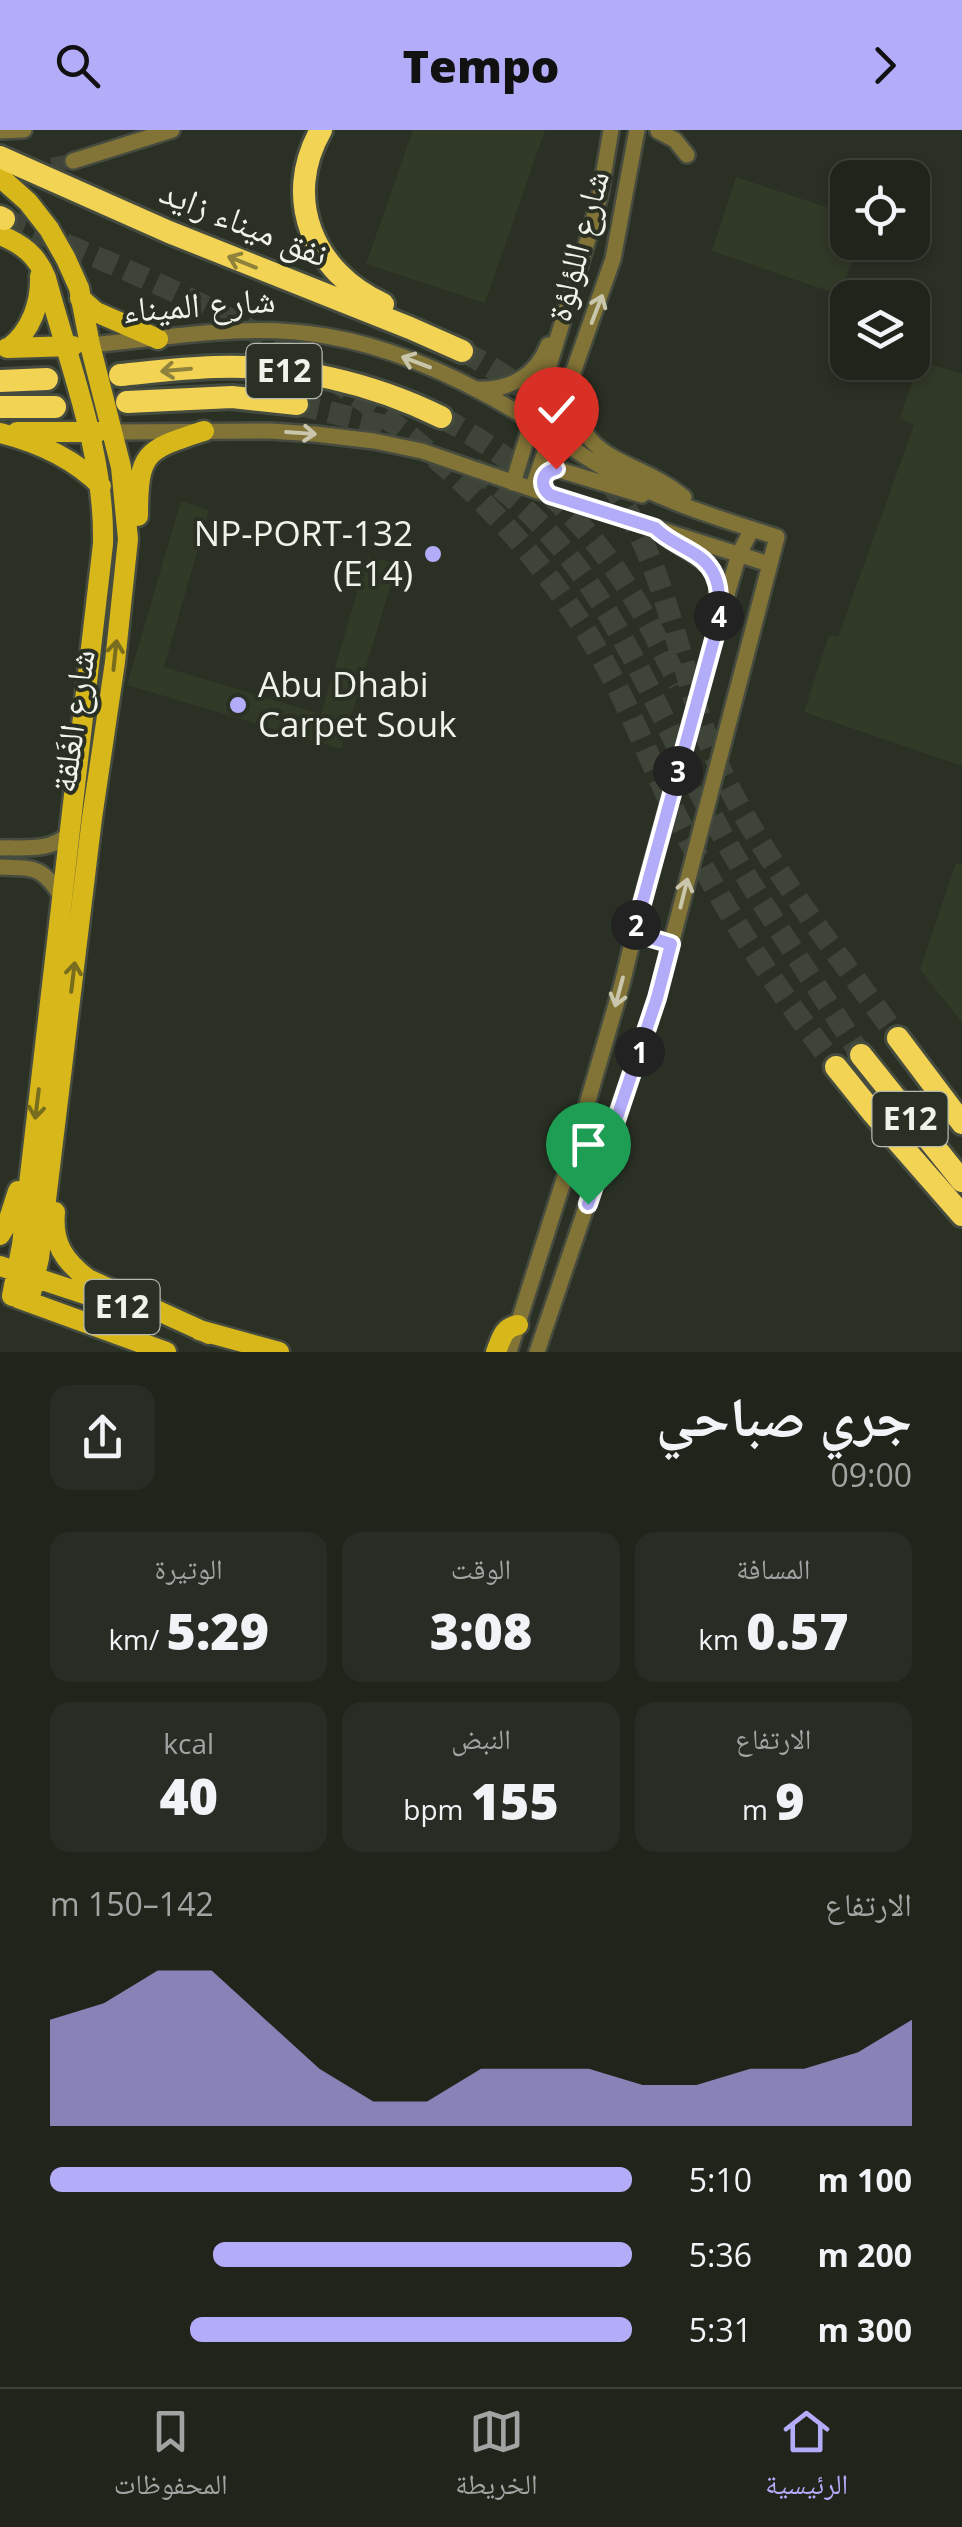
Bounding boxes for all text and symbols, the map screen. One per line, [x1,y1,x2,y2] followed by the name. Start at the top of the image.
[402,35,560,96] text: Tempo
[50,38,105,93] icon: search
[857,38,912,93] icon: forward
[830,160,930,380] map controls
[830,160,930,260] button: locate
[534,165,619,326] street label: شارع اللؤلؤة
[154,167,336,277] street label: نفق ميناء زايد
[227,252,258,270] one-way arrow
[121,275,277,332] street label: شارع الميناء
[830,280,930,380] button: layers
[589,294,607,324] one-way arrow
[246,344,322,398] road number: E12
[401,351,432,369] one-way arrow
[161,361,193,380] one-way arrow
[514,367,599,470] pin
[529,382,584,437] icon: check
[285,424,317,443] one-way arrow
[194,509,413,596] place label: NP-PORT-132 (E14)
[422,543,444,565] marker: NP-PORT-132 (E14)
[694,591,744,641] pin: 4
[711,597,727,635] text: 4
[106,639,125,671] one-way arrow
[38,646,105,795] street label: شارع الغَلقة
[258,660,457,747] place label: Abu Dhabi Carpet Souk
[227,694,249,716] marker: Abu Dhabi Carpet Souk
[653,746,703,796] pin: 3
[670,752,686,790] text: 3
[675,878,694,909] one-way arrow
[611,900,661,950] pin: 2
[628,906,644,944] text: 2
[64,961,83,994] one-way arrow
[609,976,628,1008] one-way arrow
[615,1027,665,1077] pin: 1
[632,1033,648,1071] text: 1
[27,1088,46,1120] one-way arrow
[872,1092,948,1146] road number: E12
[546,1102,631,1205] pin
[561,1117,616,1172] icon: arrive
[84,1280,160,1334] road number: E12
[656,1378,912,1453] text: جري صباحي
[50,1385,155,1490] button: share
[830,1453,912,1496] text: 09:00
[155,1549,223,1587] text: الوتيرة
[451,1549,511,1587] text: الوقت
[736,1549,810,1587] text: المسافة
[167,1597,269,1665] text: 5:29
[430,1597,532,1665] text: 3:08
[746,1597,848,1665] text: 0.57
[108,1620,167,1658] text: /km
[698,1620,746,1658] text: km
[451,1719,511,1757] text: النبض
[735,1719,812,1757] text: الارتفاع
[163,1724,214,1762] text: kcal
[159,1762,218,1830] text: 40
[471,1767,559,1835] text: 155
[775,1767,805,1835] text: 9
[403,1790,471,1828] text: bpm
[742,1790,775,1828] text: m
[50,1882,214,1925] text: 142–150 m
[825,1882,912,1925] text: الارتفاع
[689,2158,752,2201] text: 5:10
[817,2158,912,2201] text: 100 m
[689,2233,752,2276] text: 5:36
[817,2233,912,2276] text: 200 m
[689,2308,752,2351] text: 5:31
[817,2308,912,2351] text: 300 m
[114,2404,228,2512] tab: المحفوظات
[455,2404,538,2512] tab: الخريطة
[765,2404,848,2512] tab: الرئيسية

